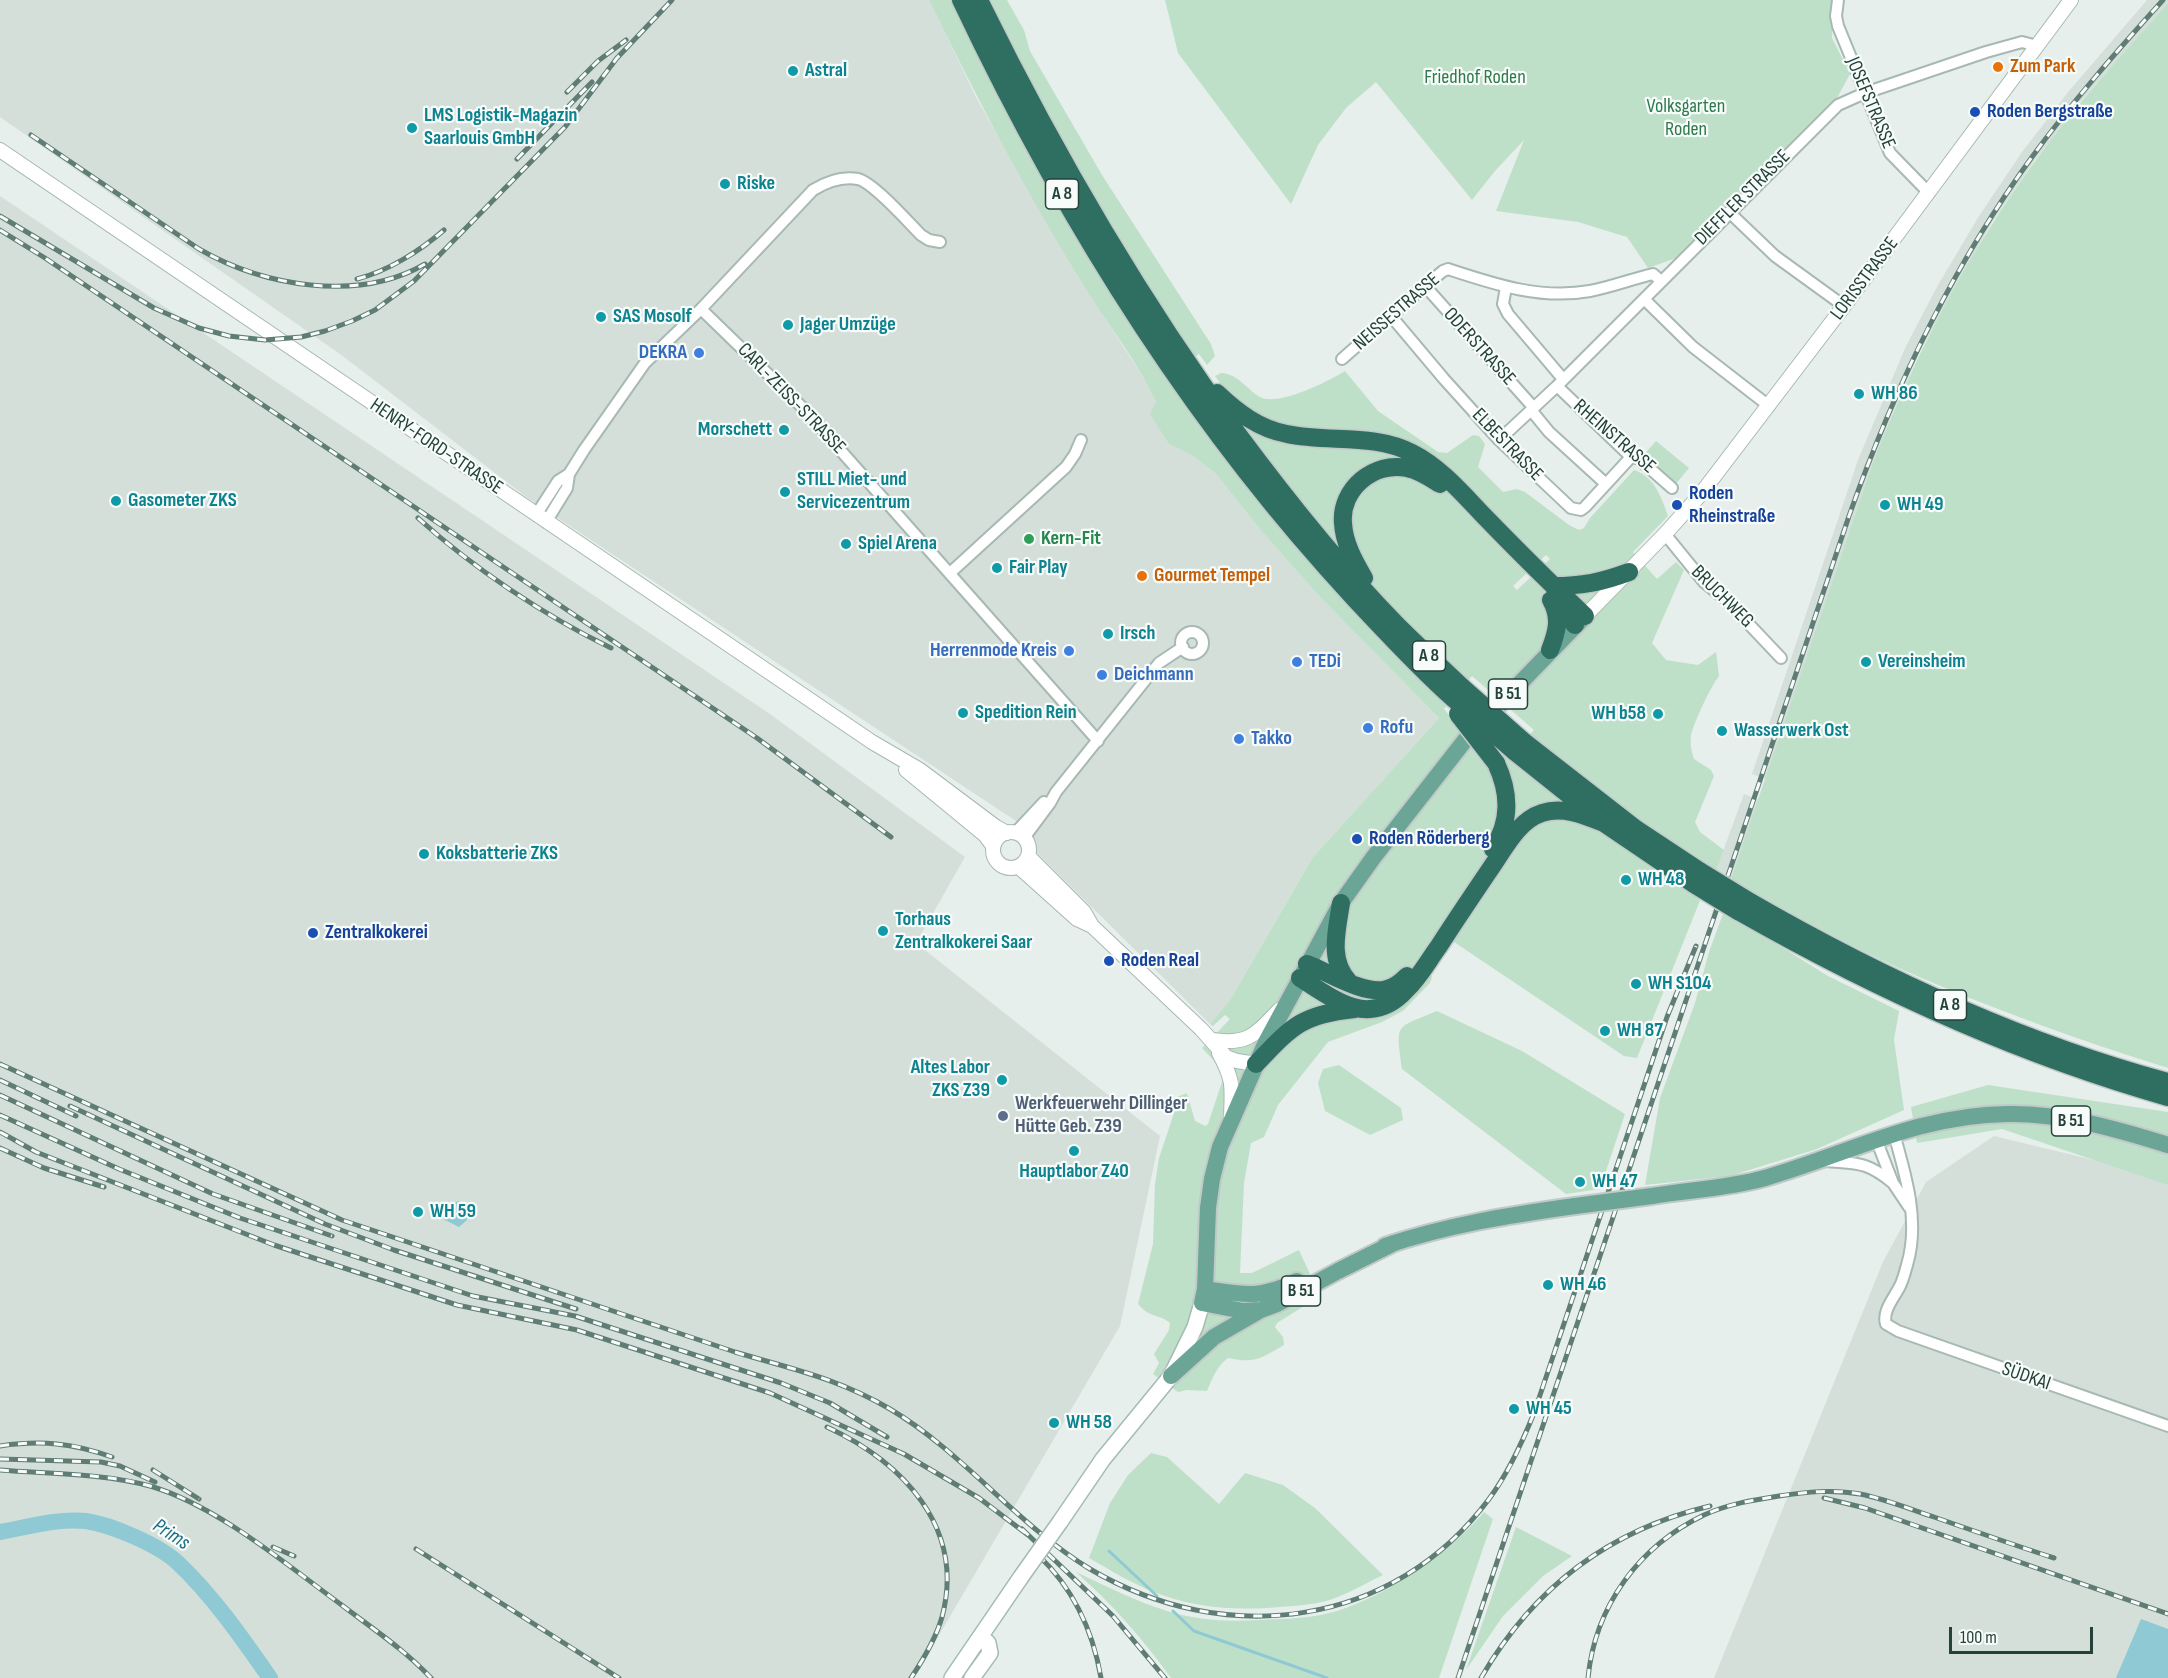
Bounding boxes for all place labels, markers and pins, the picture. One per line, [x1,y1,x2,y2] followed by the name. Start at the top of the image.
[2010,55,2075,79] place label: Zum Park
[805,59,847,83] place label: Astral
[1991,60,2005,74] marker: Zum Park
[786,64,800,78] marker: Astral
[1987,100,2113,124] place label: Roden Bergstraße
[424,104,578,151] place label: LMS Logistik-Magazin Saarlouis GmbH
[1968,105,1982,119] marker: Roden Bergstraße
[405,121,419,135] marker: LMS Logistik-Magazin Saarlouis GmbH
[737,172,775,196] place label: Riske
[718,177,732,191] marker: Riske
[613,305,692,329] place label: SAS Mosolf
[594,310,608,324] marker: SAS Mosolf
[800,313,896,337] place label: Jager Umzüge
[781,318,795,332] marker: Jager Umzüge
[639,341,687,365] place label: DEKRA
[692,346,706,360] marker: DEKRA
[1871,382,1918,406] place label: WH 86
[1852,387,1866,401] marker: WH 86
[698,418,772,442] place label: Morschett
[777,423,791,437] marker: Morschett
[797,468,910,515] place label: STILL Miet- und Servicezentrum
[1689,482,1775,529] place label: Roden Rheinstraße
[778,485,792,499] marker: STILL Miet- und Servicezentrum
[128,489,237,513] place label: Gasometer ZKS
[1897,493,1944,517] place label: WH 49
[109,494,123,508] marker: Gasometer ZKS
[1670,498,1684,512] marker: Roden Rheinstraße
[1878,498,1892,512] marker: WH 49
[1041,527,1101,551] place label: Kern-Fit
[858,532,937,556] place label: Spiel Arena
[1022,532,1036,546] marker: Kern-Fit
[839,537,853,551] marker: Spiel Arena
[1009,556,1068,580] place label: Fair Play
[990,561,1004,575] marker: Fair Play
[1154,564,1270,588] place label: Gourmet Tempel
[1135,569,1149,583] marker: Gourmet Tempel
[1120,622,1155,646] place label: Irsch
[1101,627,1115,641] marker: Irsch
[930,639,1057,663] place label: Herrenmode Kreis
[1062,644,1076,658] marker: Herrenmode Kreis
[1309,650,1341,674] place label: TEDi
[1878,650,1966,674] place label: Vereinsheim
[1290,655,1304,669] marker: TEDi
[1859,655,1873,669] marker: Vereinsheim
[1114,663,1194,687] place label: Deichmann
[1095,668,1109,682] marker: Deichmann
[975,701,1077,725] place label: Spedition Rein
[1591,702,1646,726] place label: WH b58
[956,706,970,720] marker: Spedition Rein
[1651,707,1665,721] marker: WH b58
[1380,716,1413,740] place label: Rofu
[1734,719,1849,743] place label: Wasserwerk Ost
[1361,721,1375,735] marker: Rofu
[1715,724,1729,738] marker: Wasserwerk Ost
[1251,727,1292,751] place label: Takko
[1232,732,1246,746] marker: Takko
[1369,827,1490,851] place label: Roden Röderberg
[1350,832,1364,846] marker: Roden Röderberg
[436,842,558,866] place label: Koksbatterie ZKS
[417,847,431,861] marker: Koksbatterie ZKS
[1638,868,1685,892] place label: WH 48
[1619,873,1633,887] marker: WH 48
[895,908,1032,955] place label: Torhaus Zentralkokerei Saar
[325,921,428,945] place label: Zentralkokerei
[876,924,890,938] marker: Torhaus Zentralkokerei Saar
[306,926,320,940] marker: Zentralkokerei
[1121,949,1199,973] place label: Roden Real
[1102,954,1116,968] marker: Roden Real
[1648,972,1711,996] place label: WH S104
[1629,977,1643,991] marker: WH S104
[1617,1019,1663,1043] place label: WH 87
[1598,1024,1612,1038] marker: WH 87
[911,1056,990,1103] place label: Altes Labor ZKS Z39
[995,1073,1009,1087] marker: Altes Labor ZKS Z39
[1015,1092,1188,1139] place label: Werkfeuerwehr Dillinger Hütte Geb. Z39
[996,1109,1010,1123] marker: Werkfeuerwehr Dillinger Hütte Geb. Z39
[1067,1144,1081,1158] marker: Hauptlabor Z40
[1019,1160,1129,1184] place label: Hauptlabor Z40
[1592,1170,1638,1194] place label: WH 47
[1573,1175,1587,1189] marker: WH 47
[430,1200,476,1224] place label: WH 59
[411,1205,425,1219] marker: WH 59
[1560,1273,1606,1297] place label: WH 46
[1541,1278,1555,1292] marker: WH 46
[1526,1397,1572,1421] place label: WH 45
[1507,1402,1521,1416] marker: WH 45
[1066,1411,1112,1435] place label: WH 58
[1047,1416,1061,1430] marker: WH 58

